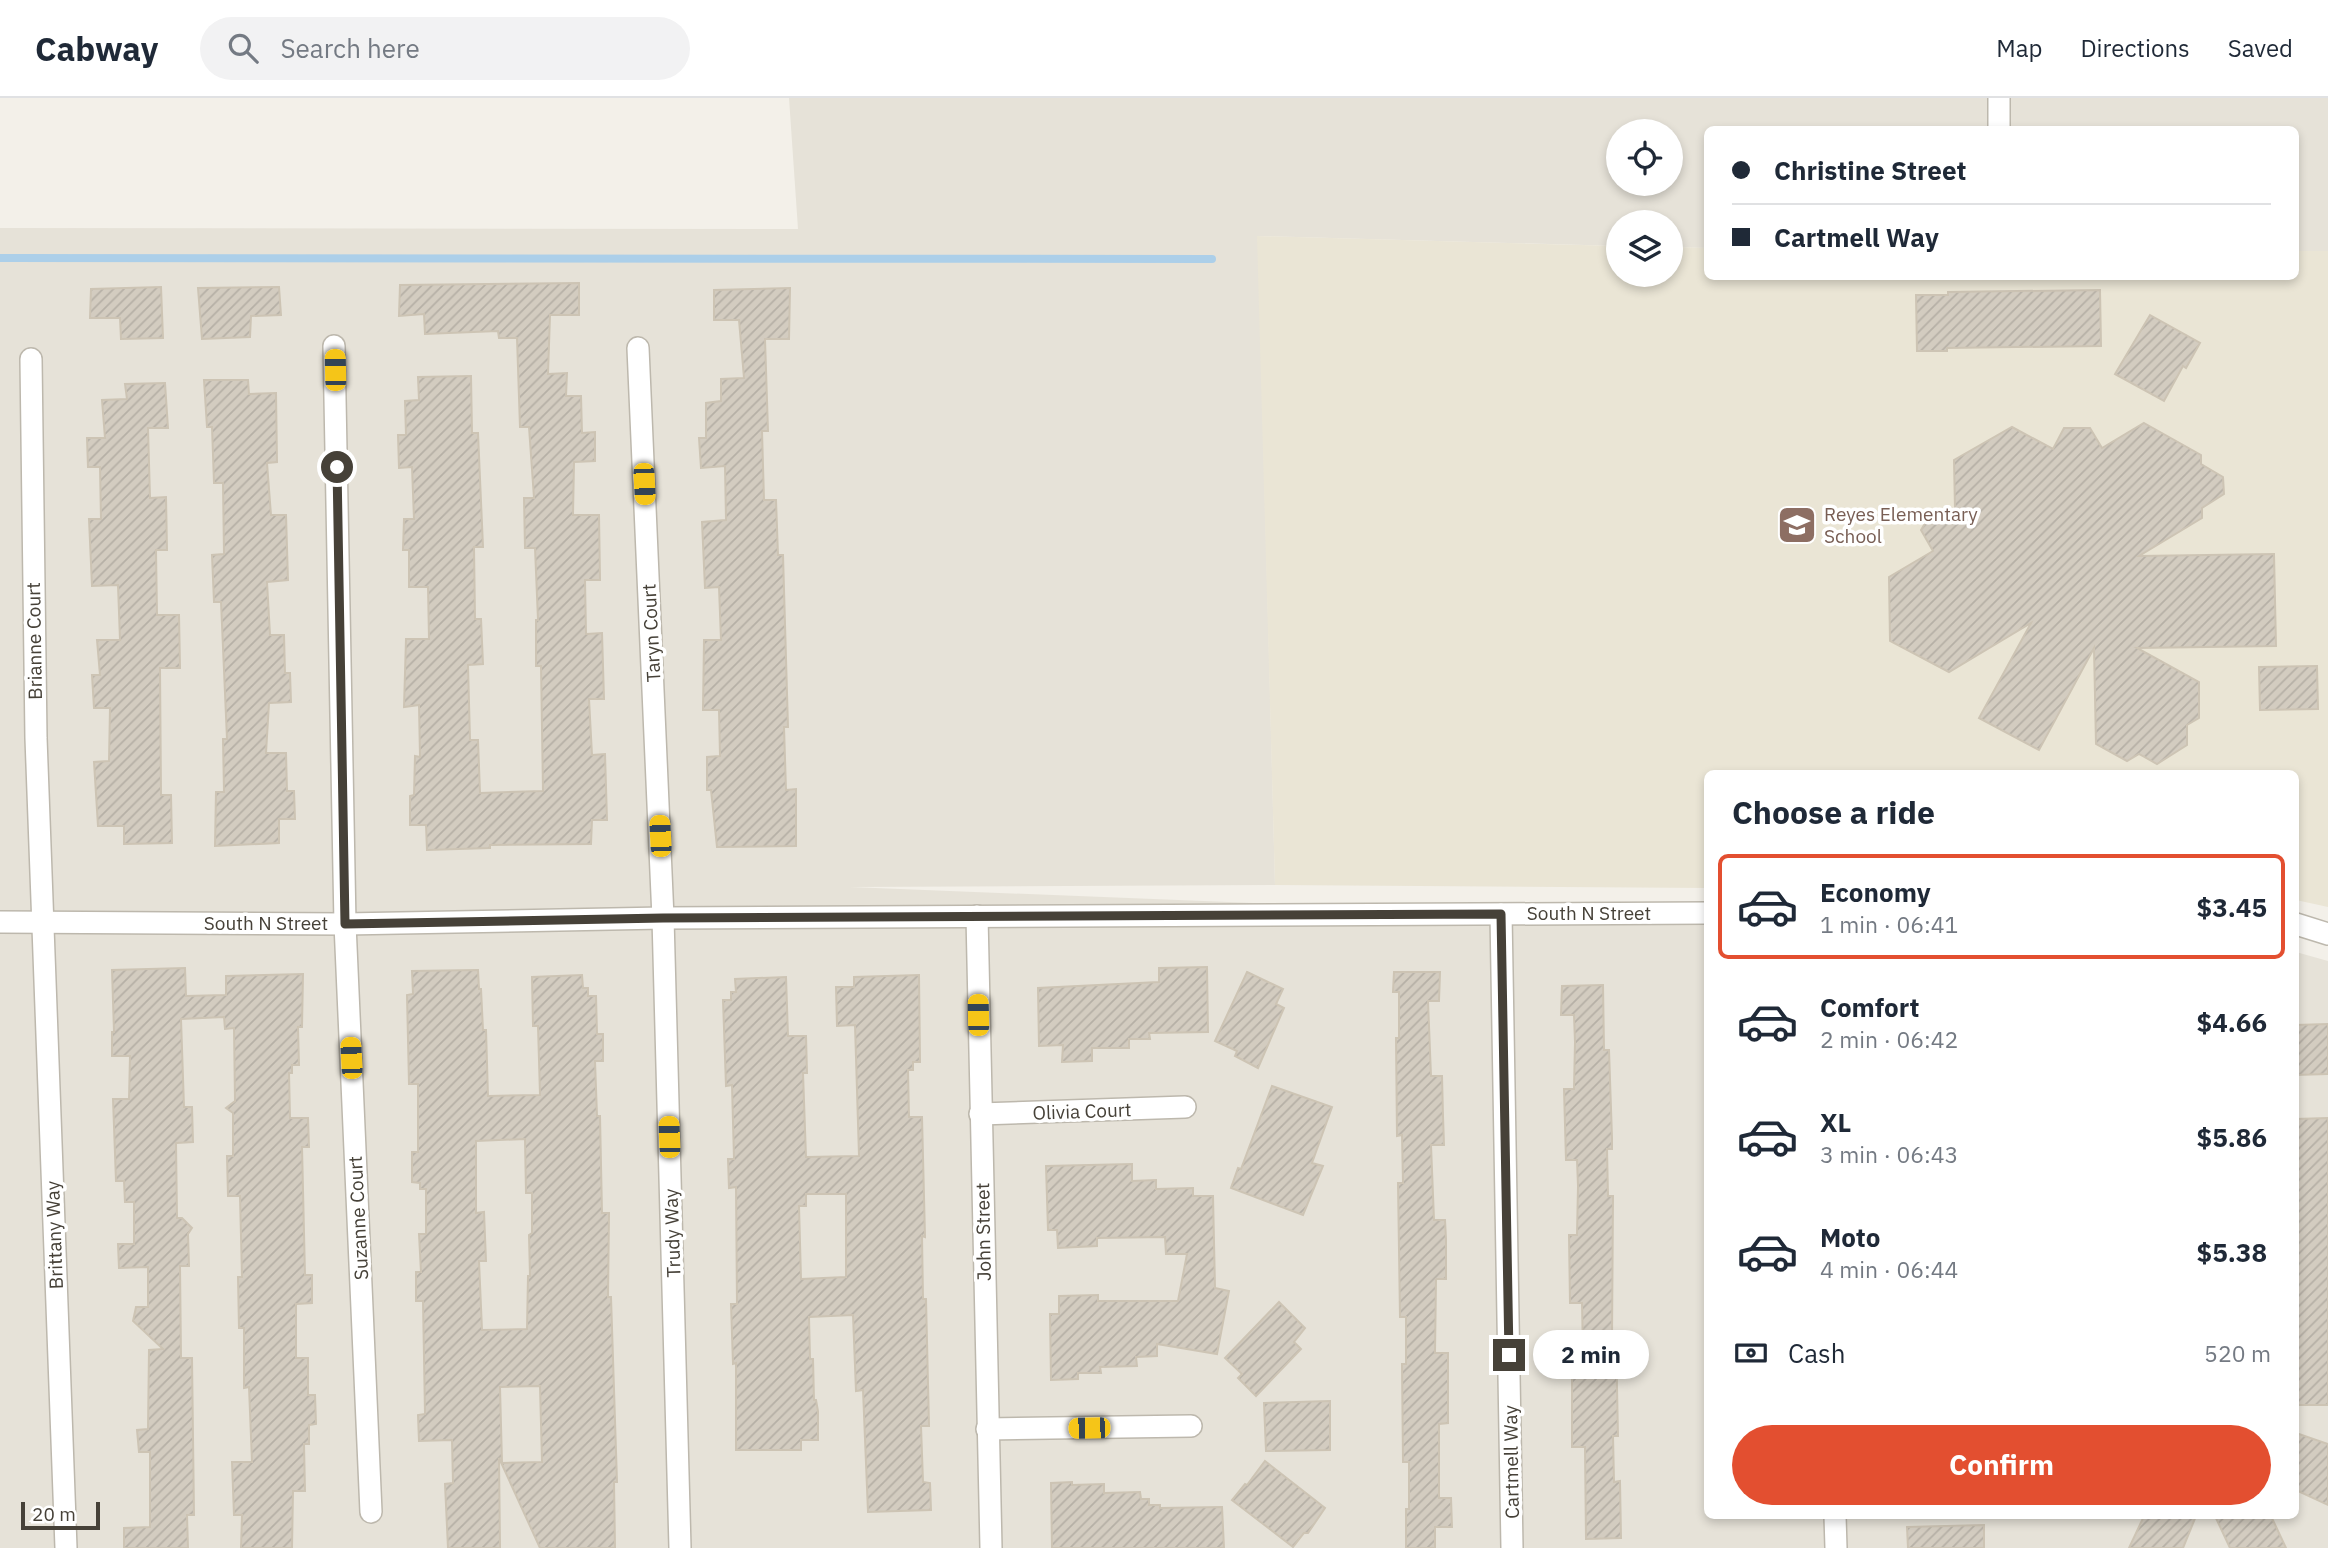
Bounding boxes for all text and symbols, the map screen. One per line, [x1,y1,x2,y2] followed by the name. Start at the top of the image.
[200,17,690,80] search box
[35,27,158,70] text: Cabway
[224,29,262,67] icon: search
[280,31,420,65] text: Search here
[1996,32,2042,64] text: Map
[2080,32,2190,64] text: Directions
[2228,32,2293,64] text: Saved
[1606,119,1683,287] map controls
[1606,119,1683,196] button: locate
[1774,153,1967,187] text: Christine Street
[1606,210,1683,287] button: layers
[1774,220,1939,254] text: Cartmell Way
[325,349,346,391] car
[321,451,353,483] route start
[633,462,656,506] car
[1824,502,1978,548] place label: Reyes Elementary School
[1776,504,1818,546] school or university icon: Reyes Elementary School
[21,582,47,700] street label: Brianne Court
[636,583,666,683] street label: Taryn Court
[1732,791,1935,833] text: Choose a ride
[649,814,672,858] car
[1736,875,1799,938] icon: car
[1820,875,1931,909] text: Economy
[2197,890,2267,924] text: $3.45
[1527,901,1651,925] street label: South N Street
[1820,909,1958,939] text: 1 min · 06:41
[204,911,328,935] street label: South N Street
[1736,990,1799,1053] icon: car
[1820,990,1919,1024] text: Comfort
[968,994,989,1036] car
[2197,1005,2267,1039] text: $4.66
[1820,1024,1958,1054] text: 2 min · 06:42
[340,1036,363,1080] car
[1032,1097,1132,1125] street label: Olivia Court
[1736,1105,1799,1168] icon: car
[1820,1105,1851,1139] text: XL
[658,1116,681,1158] car
[2197,1120,2267,1154] text: $5.86
[1820,1139,1958,1169] text: 3 min · 06:43
[343,1155,373,1281] street label: Suzanne Court
[40,1180,68,1290] street label: Brittany Way
[970,1183,996,1281] street label: John Street
[658,1188,686,1278] street label: Trudy Way
[1736,1220,1799,1283] icon: car
[1820,1220,1880,1254] text: Moto
[2197,1235,2267,1269] text: $5.38
[1820,1254,1958,1284] text: 4 min · 06:44
[1534,1330,1649,1380] callout: 2 min
[1732,1334,1770,1372] icon: cash
[1788,1336,1845,1370] text: Cash
[2204,1338,2271,1368] text: 520 m
[1493,1339,1525,1371] route end
[1561,1339,1621,1369] text: 2 min
[1498,1404,1524,1519] street label: Cartmell Way
[1068,1417,1111,1439] car
[1732,1425,2271,1505] button: Confirm
[21,1499,100,1531] scale bar
[32,1502,76,1526] text: 20 m

